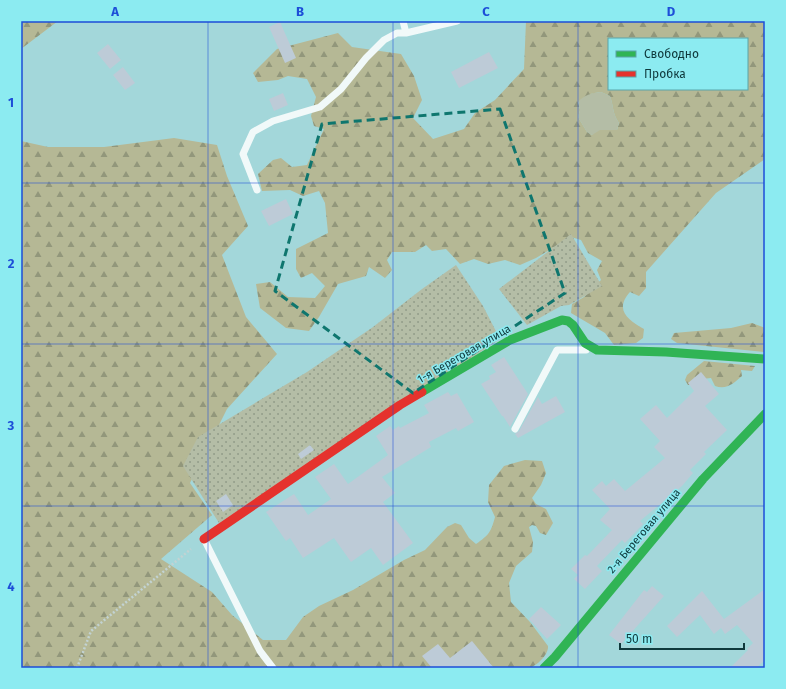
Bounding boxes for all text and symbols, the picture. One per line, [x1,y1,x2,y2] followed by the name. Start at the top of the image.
[110,4,119,19] text: A
[296,4,304,19] text: B
[482,4,490,19] text: C
[667,4,676,19] text: D
[608,38,748,90] legend
[644,47,699,61] text: Свободно
[644,67,686,81] text: Пробка
[8,95,14,110] text: 1
[8,256,15,271] text: 2
[415,322,513,386] street label: 1-я Береговая улица
[7,418,15,433] text: 3
[605,486,683,576] street label: 2-я Береговая улица
[7,579,15,594] text: 4
[620,625,744,651] scale bar
[626,632,652,646] text: 50 m

